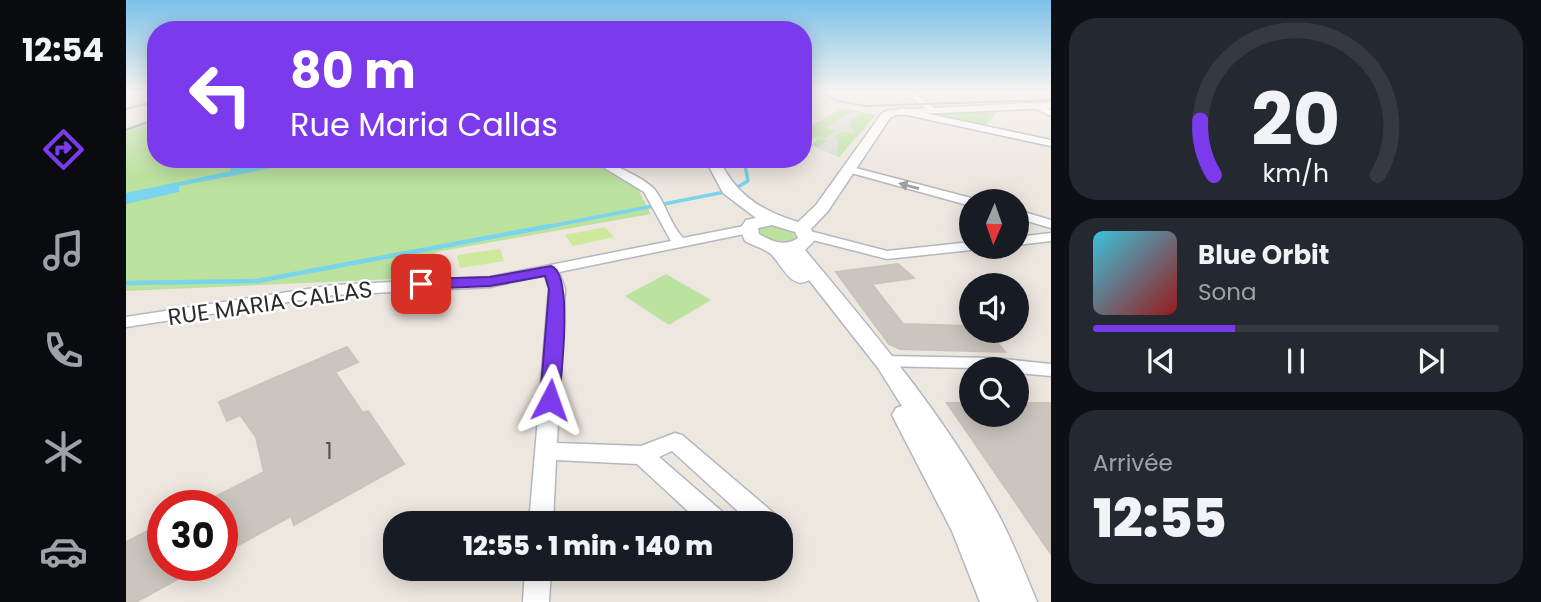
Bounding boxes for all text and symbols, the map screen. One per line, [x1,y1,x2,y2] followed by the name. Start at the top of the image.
[22,27,104,72] text: 12:54
[290,37,416,105] text: 80 m
[175,49,266,140] icon: left
[1251,69,1341,170] text: 20
[290,102,558,147] text: Rue Maria Callas
[39,125,88,174] icon: directions
[1263,156,1329,191] text: km/h
[899,180,920,190] one-way arrow
[959,189,1029,259] north arrow
[959,189,1029,427] map controls
[39,226,88,275] icon: music
[1198,237,1329,273] text: Blue Orbit
[391,254,451,314] pin
[402,265,440,303] icon: arrive
[166,273,374,333] street label: RUE MARIA CALLAS
[959,273,1029,343] button: sound
[1198,276,1257,308] text: Sona
[39,326,88,375] icon: phone
[1142,342,1180,380] icon: previous
[1277,342,1315,380] icon: pause
[1412,342,1450,380] icon: next
[959,357,1029,427] button: search
[513,363,587,437] position arrow
[39,427,88,476] icon: climate
[325,435,333,467] house number: 1
[1093,447,1173,479] text: Arrivée
[1093,482,1227,555] text: 12:55
[147,490,238,581] speed limit sign: 30
[39,527,88,576] icon: car
[463,528,713,564] text: 12:55 · 1 min · 140 m

